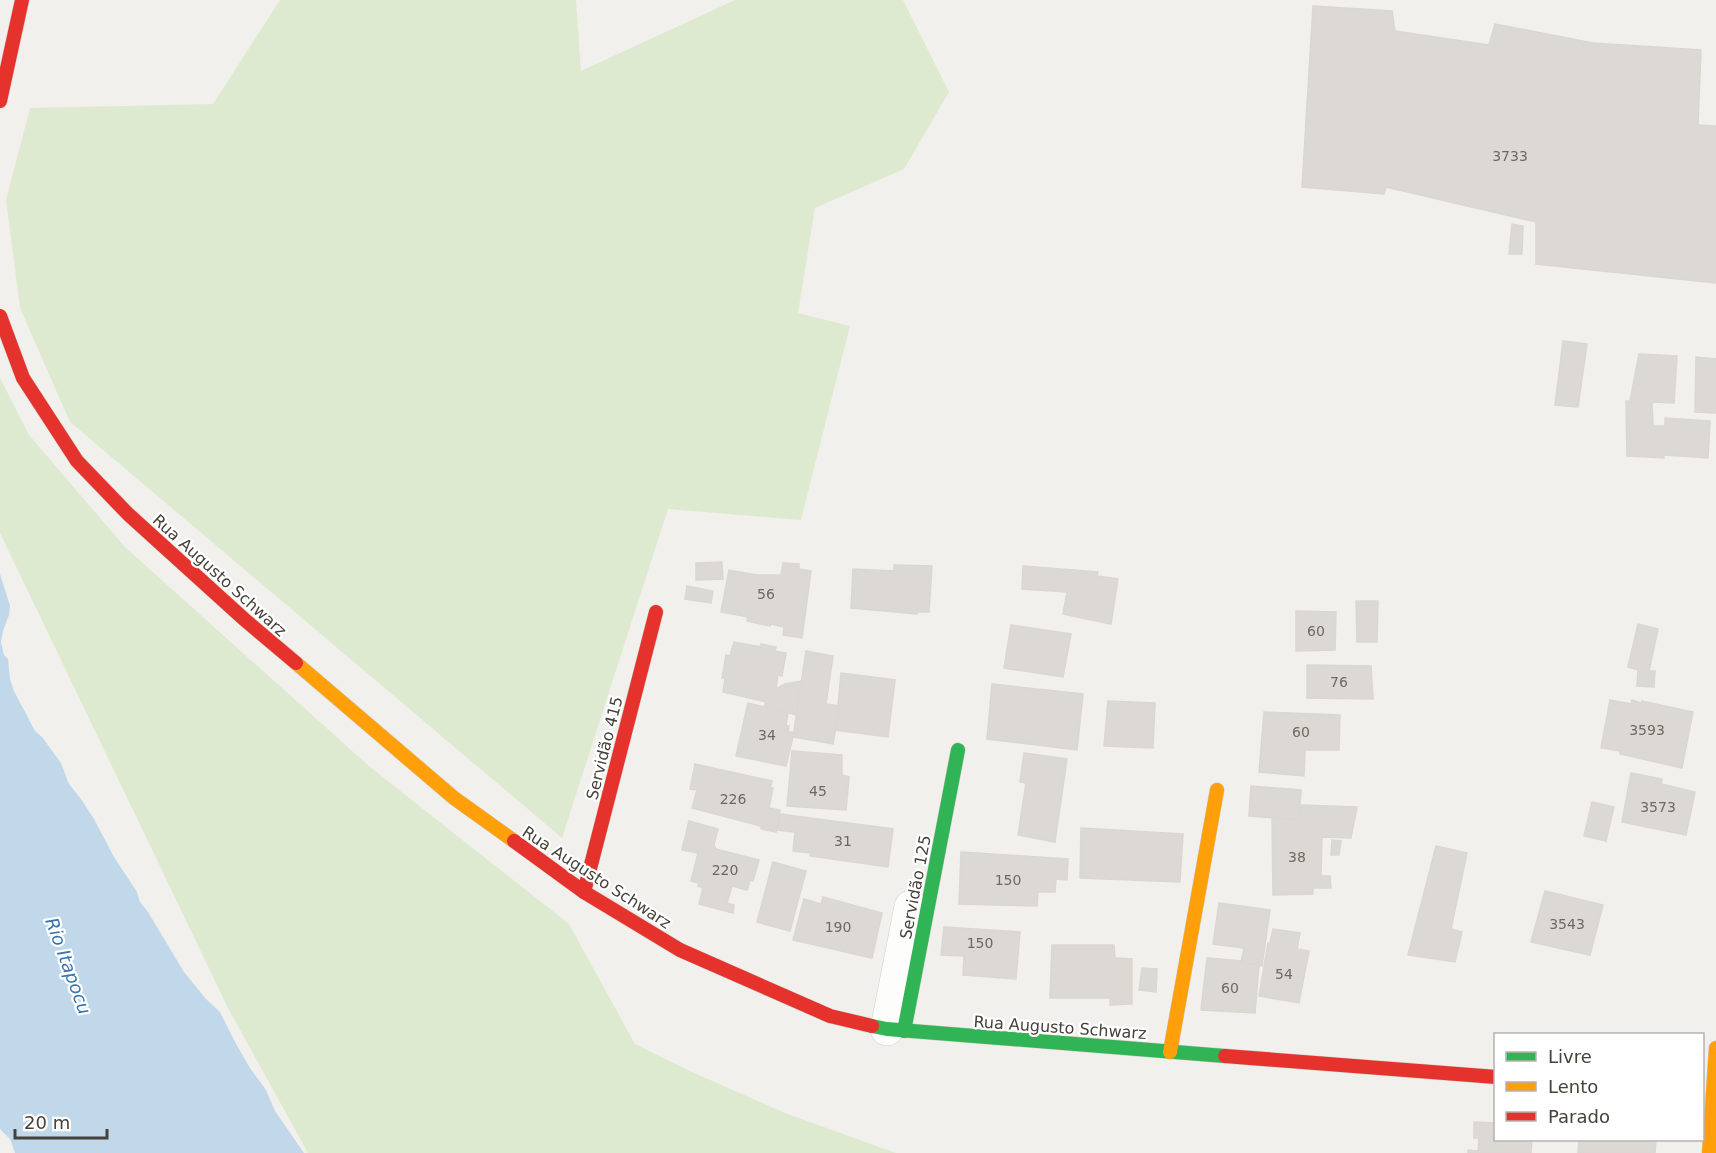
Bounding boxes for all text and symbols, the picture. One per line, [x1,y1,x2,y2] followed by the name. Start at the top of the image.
[1492,148,1528,164] house number: 3733
[149,510,290,640] street label: Rua Augusto Schwarz
[757,586,775,602] house number: 56
[1307,623,1325,639] house number: 60
[1330,674,1348,690] house number: 76
[582,694,627,802] street label: Servidão 415
[1629,722,1665,738] house number: 3593
[1292,724,1310,740] house number: 60
[758,727,776,743] house number: 34
[809,783,827,799] house number: 45
[720,791,746,807] house number: 226
[1640,799,1676,815] house number: 3573
[519,822,675,933] street label: Rua Augusto Schwarz
[834,833,852,849] house number: 31
[896,833,935,941] street label: Servidão 125
[1288,849,1306,865] house number: 38
[712,862,738,878] house number: 220
[995,872,1021,888] house number: 150
[41,915,96,1017] water label: Rio Itapocu
[1549,916,1585,932] house number: 3543
[825,919,851,935] house number: 190
[967,935,993,951] house number: 150
[1275,966,1293,982] house number: 54
[1221,980,1239,996] house number: 60
[973,1012,1147,1043] street label: Rua Augusto Schwarz
[1494,1033,1704,1141] legend
[1548,1046,1592,1067] text: Livre
[1548,1076,1598,1097] text: Lento
[15,1102,106,1140] scale bar
[1548,1106,1610,1127] text: Parado
[24,1112,70,1133] text: 20 m

